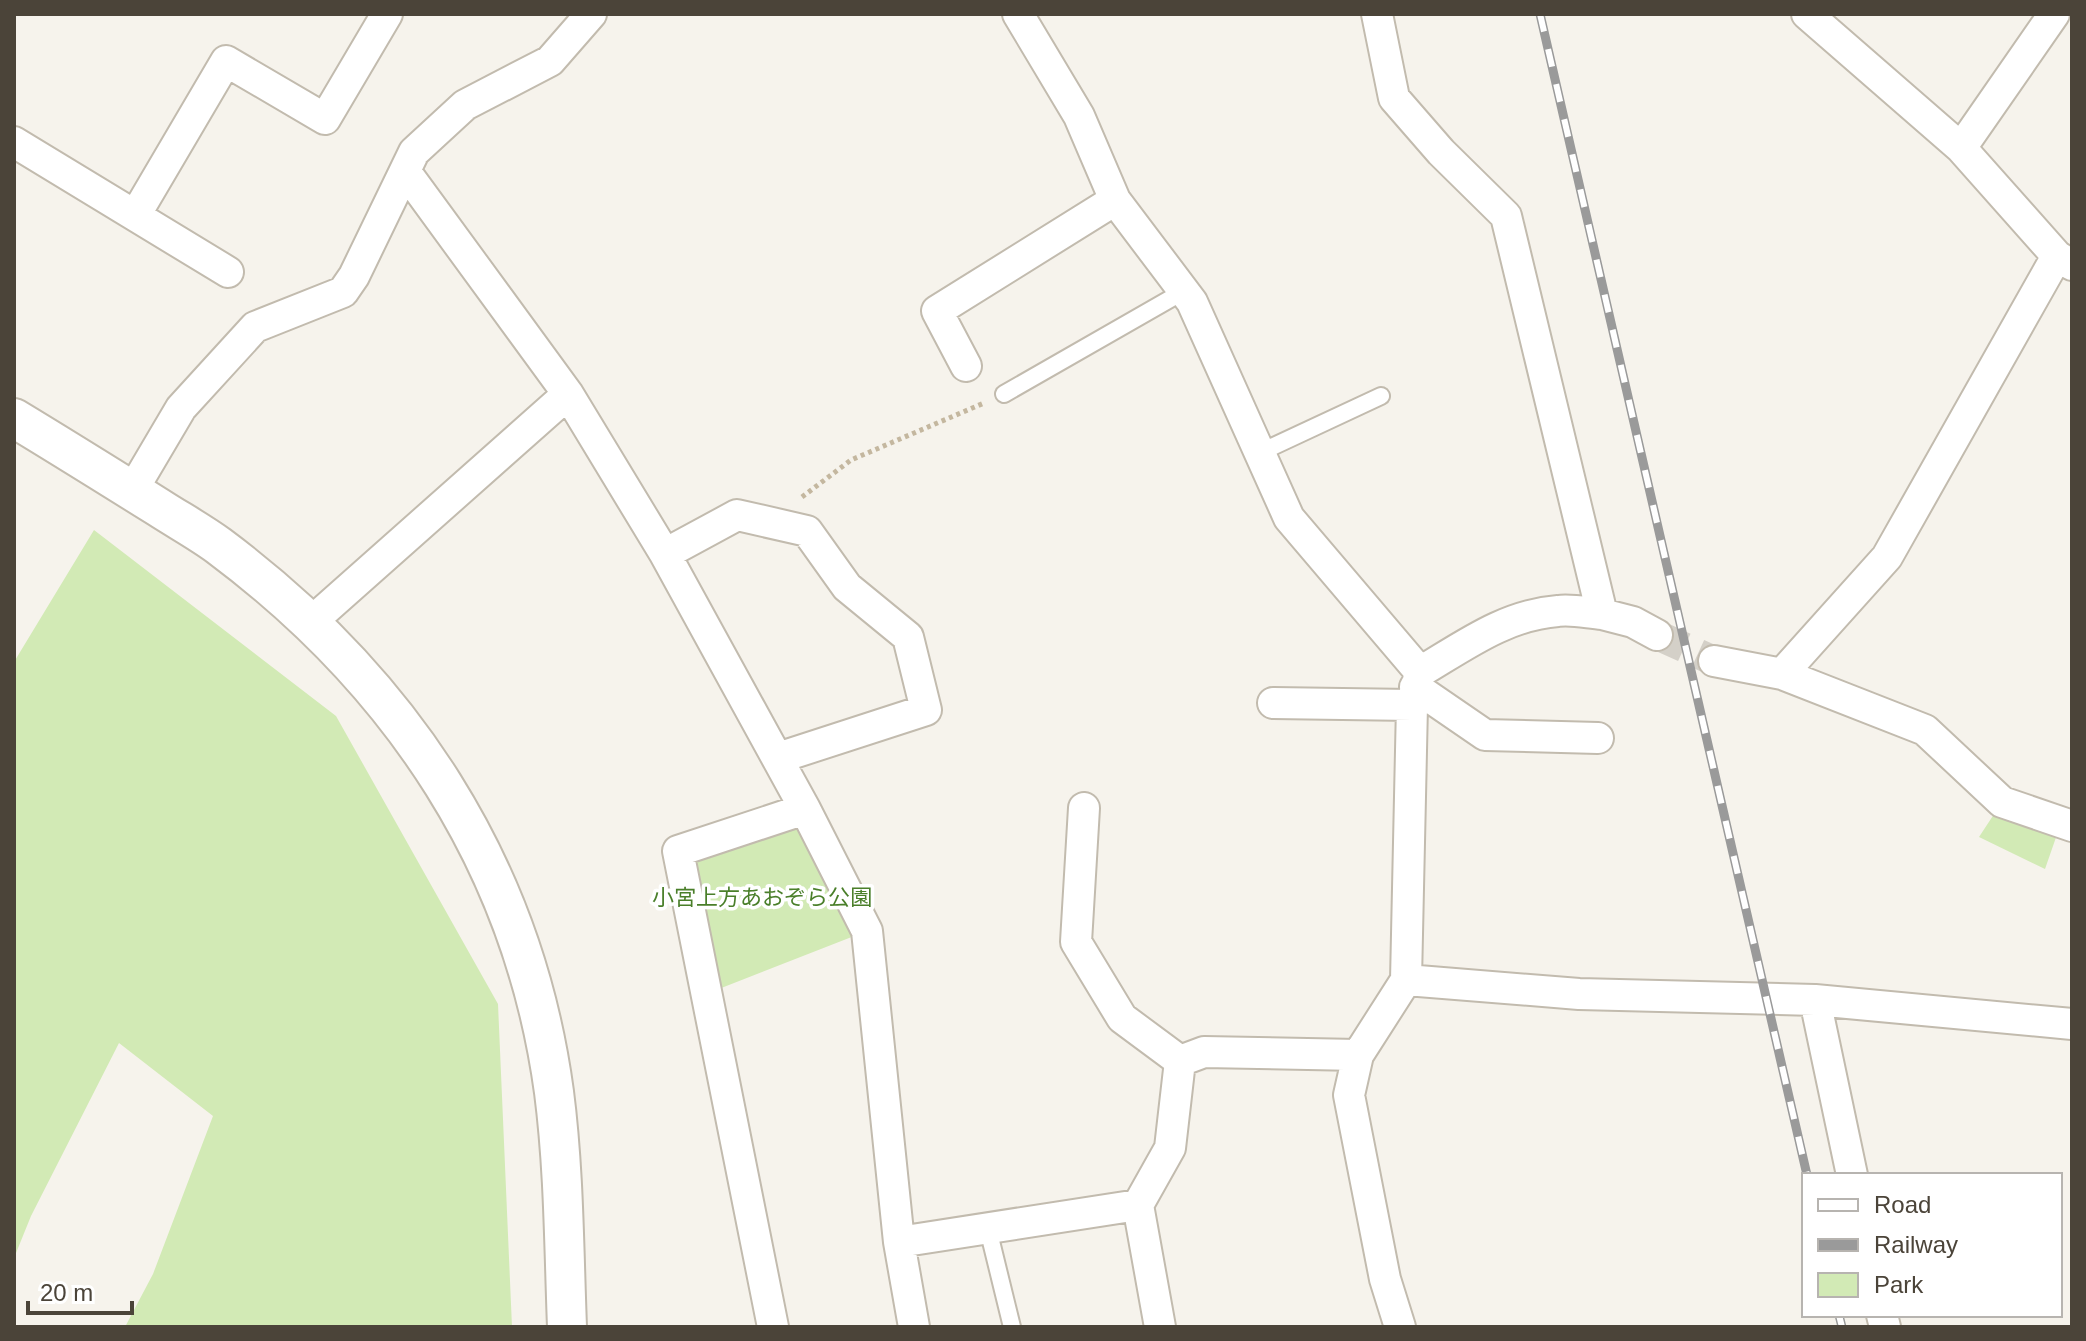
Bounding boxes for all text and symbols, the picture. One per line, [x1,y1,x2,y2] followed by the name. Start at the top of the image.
[652,885,872,910] park label: 小宮上方あおぞら公園
[1802,1173,2062,1317] legend
[1874,1191,1931,1218] text: Road
[1874,1231,1958,1258] text: Railway
[28,1265,132,1315] scale bar
[1874,1271,1924,1298] text: Park
[40,1279,93,1306] text: 20 m

